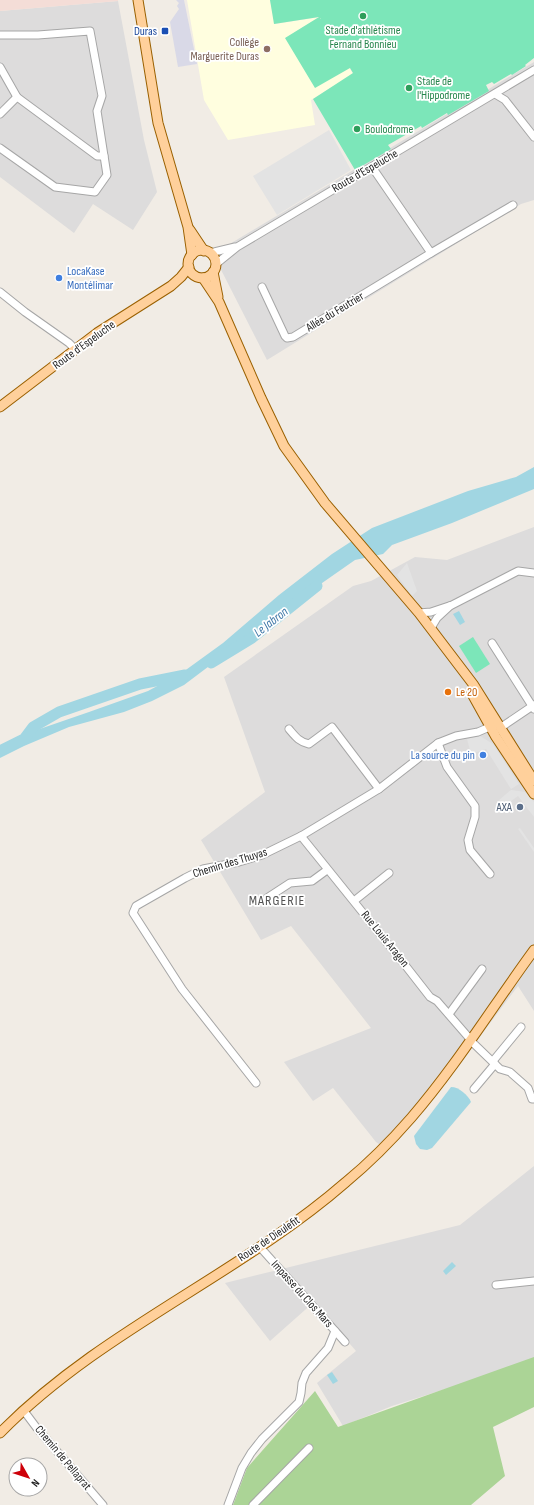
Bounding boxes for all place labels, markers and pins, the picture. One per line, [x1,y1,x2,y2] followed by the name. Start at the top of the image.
[358,11,368,21] marker: Stade d'athlétisme Fernand Bonnieu
[325,23,401,52] place label: Stade d'athlétisme Fernand Bonnieu
[134,24,157,39] place label: Duras
[160,26,170,36] marker: Duras
[190,35,259,64] place label: Collège Marguerite Duras
[262,44,272,54] marker: Collège Marguerite Duras
[417,74,470,103] place label: Stade de l'Hippodrome
[404,83,414,93] marker: Stade de l'Hippodrome
[365,122,413,137] place label: Boulodrome
[352,124,362,134] marker: Boulodrome
[67,264,114,293] place label: LocaKase Montélimar
[54,273,64,283] marker: LocaKase Montélimar
[456,685,477,700] place label: Le 20
[443,687,453,697] marker: Le 20
[411,748,475,763] place label: La source du pin
[478,750,488,760] marker: La source du pin
[495,800,513,815] place label: AXA
[515,802,525,812] marker: AXA

